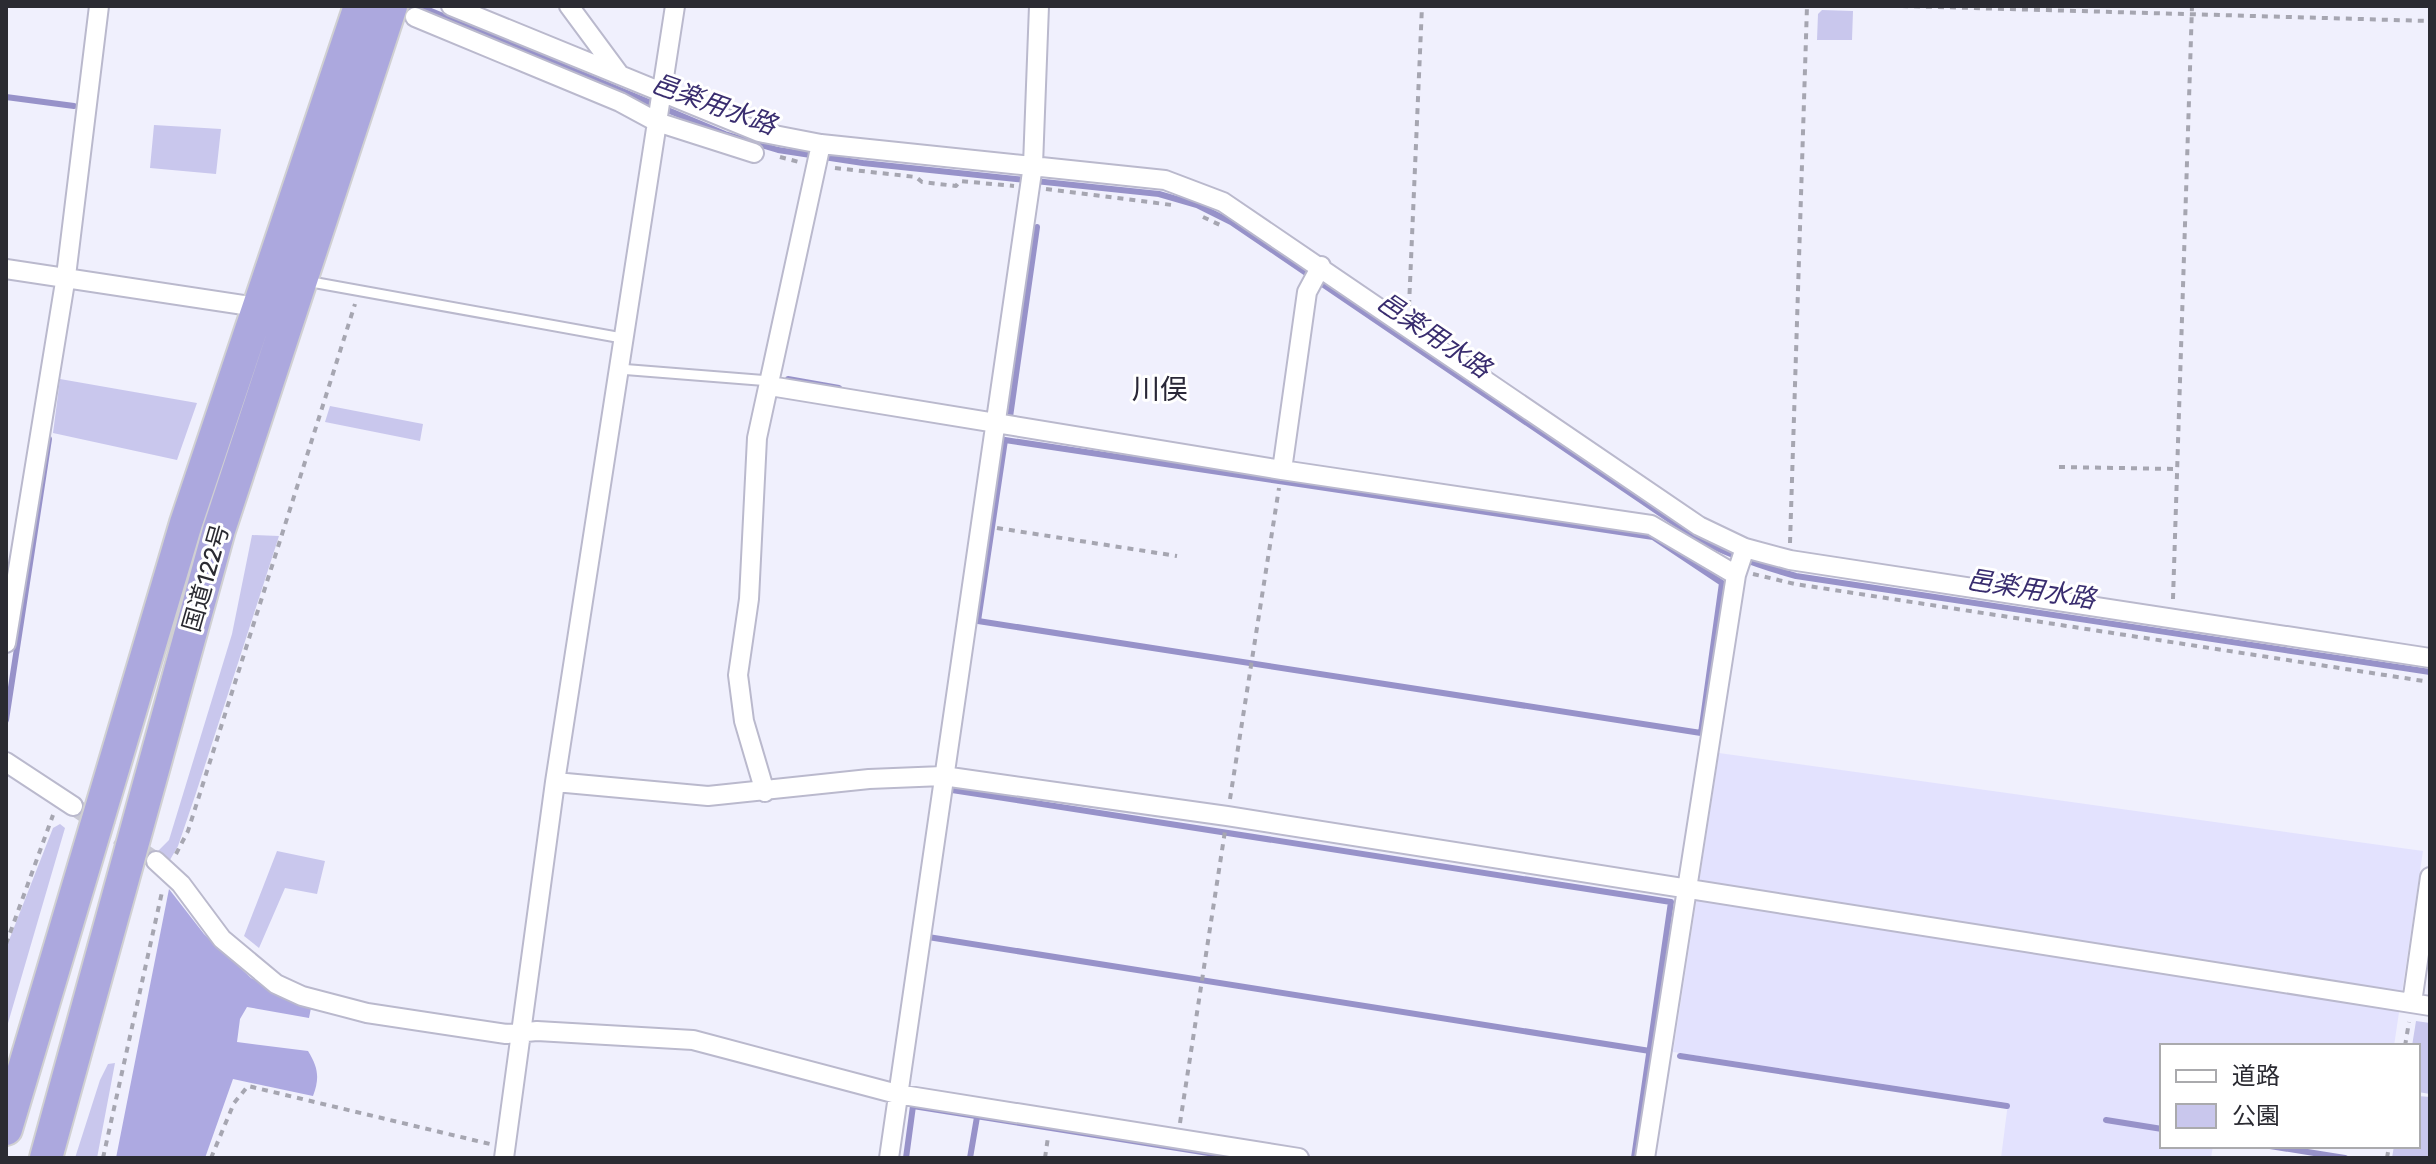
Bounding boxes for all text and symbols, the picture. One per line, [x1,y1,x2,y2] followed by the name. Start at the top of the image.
[647,68,782,142] water label: 邑楽用水路
[1371,286,1498,386] water label: 邑楽用水路
[1132,373,1188,406] district label: 川俣
[177,521,235,635] street label: 国道122号
[1964,564,2100,615] water label: 邑楽用水路
[2160,1044,2420,1148] legend
[2232,1062,2280,1090] text: 道路
[2232,1102,2280,1130] text: 公園

